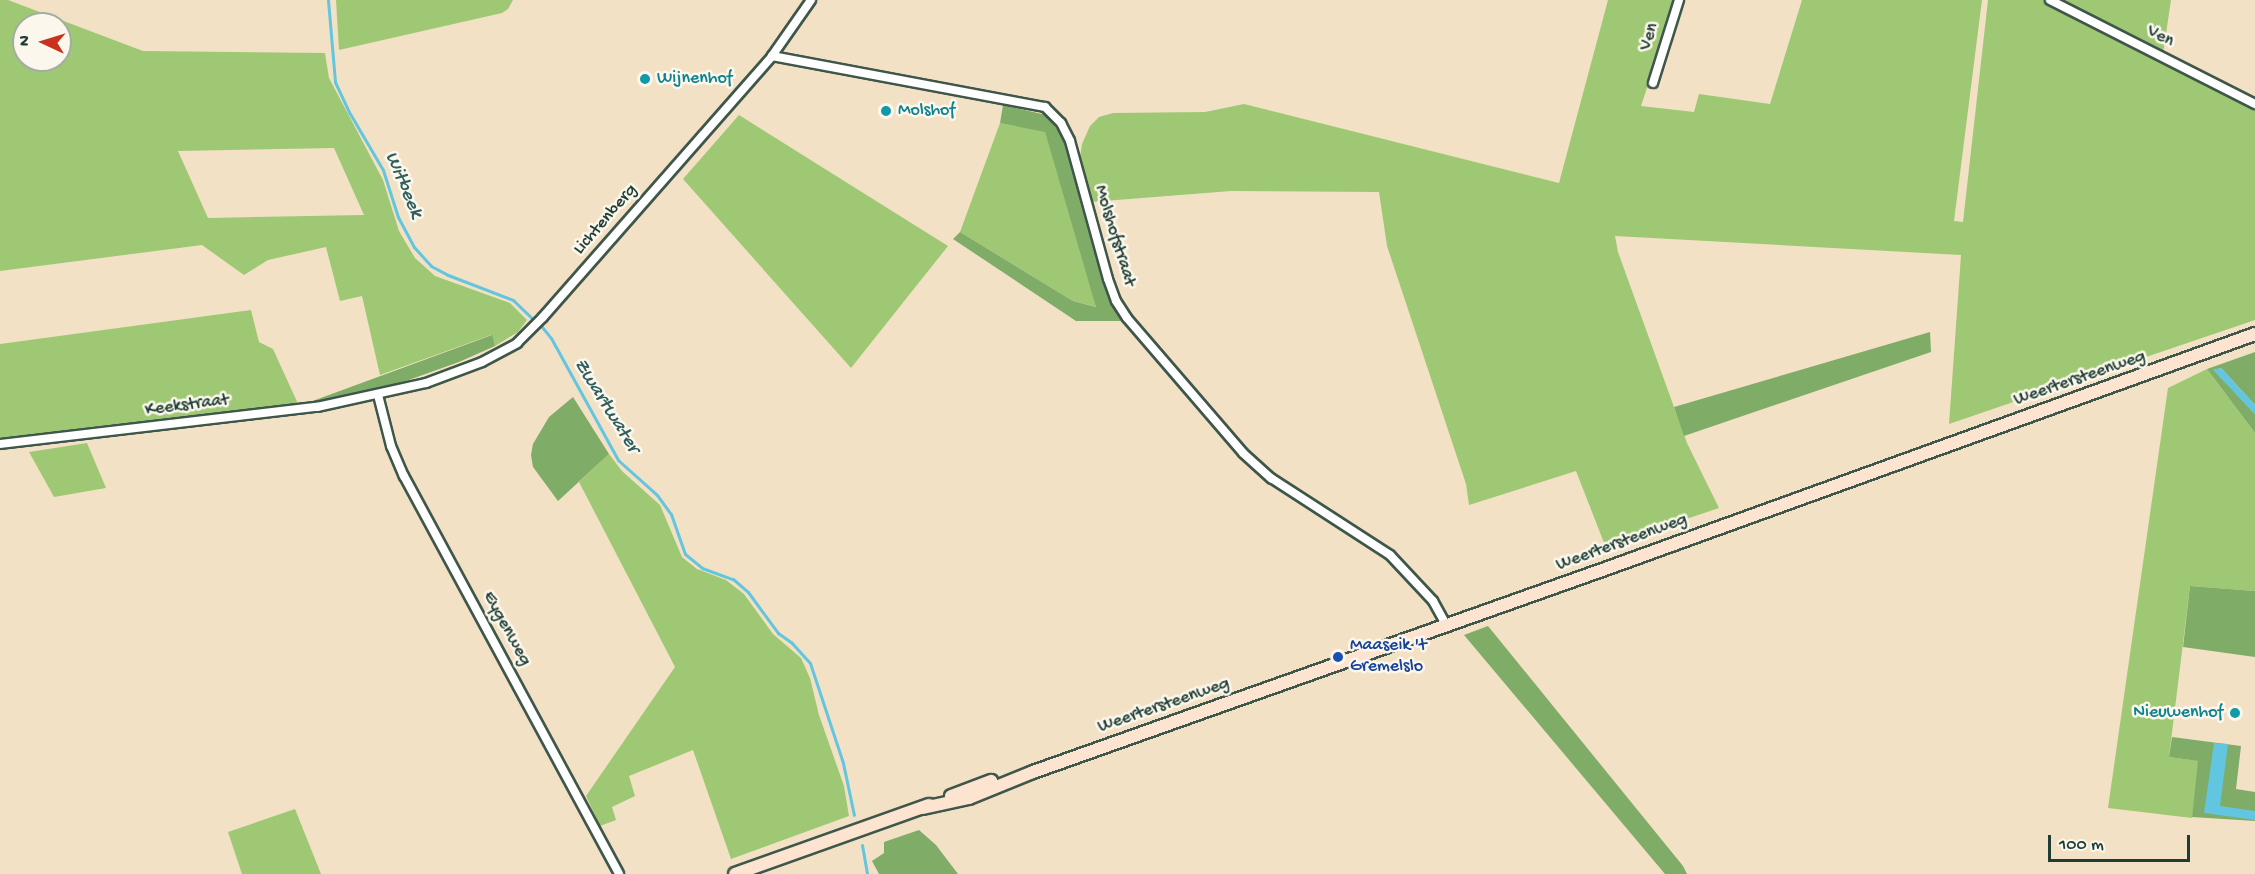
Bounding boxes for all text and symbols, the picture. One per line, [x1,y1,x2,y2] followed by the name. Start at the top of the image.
[12,12,72,72] north arrow
[1636,21,1664,53] street label: Ven
[2143,21,2177,53] street label: Ven
[16,35,35,47] text: N
[657,68,732,90] place label: Wijnenhof
[638,72,652,86] marker: Wijnenhof
[898,100,955,122] place label: Molshof
[879,104,893,118] marker: Molshof
[378,148,428,222] water label: Witbeek
[569,180,643,260] street label: Lichtenberg
[1088,183,1140,289] street label: Molshofstraat
[2011,346,2149,412] street label: Weertersteenweg
[567,354,645,458] water label: Zwartwater
[144,390,230,422] street label: Keekstraat
[1554,509,1690,577] street label: Weertersteenweg
[477,588,535,670] street label: Eygenweg
[1350,636,1426,678] place label: Maaseik 't Gremelslo
[1331,650,1345,664] marker: Maaseik 't Gremelslo
[1095,673,1233,739] street label: Weertersteenweg
[2133,702,2223,724] place label: Nieuwenhof
[2228,706,2242,720] marker: Nieuwenhof
[2051,823,2194,861] scale bar
[2059,835,2104,856] text: 100 m

